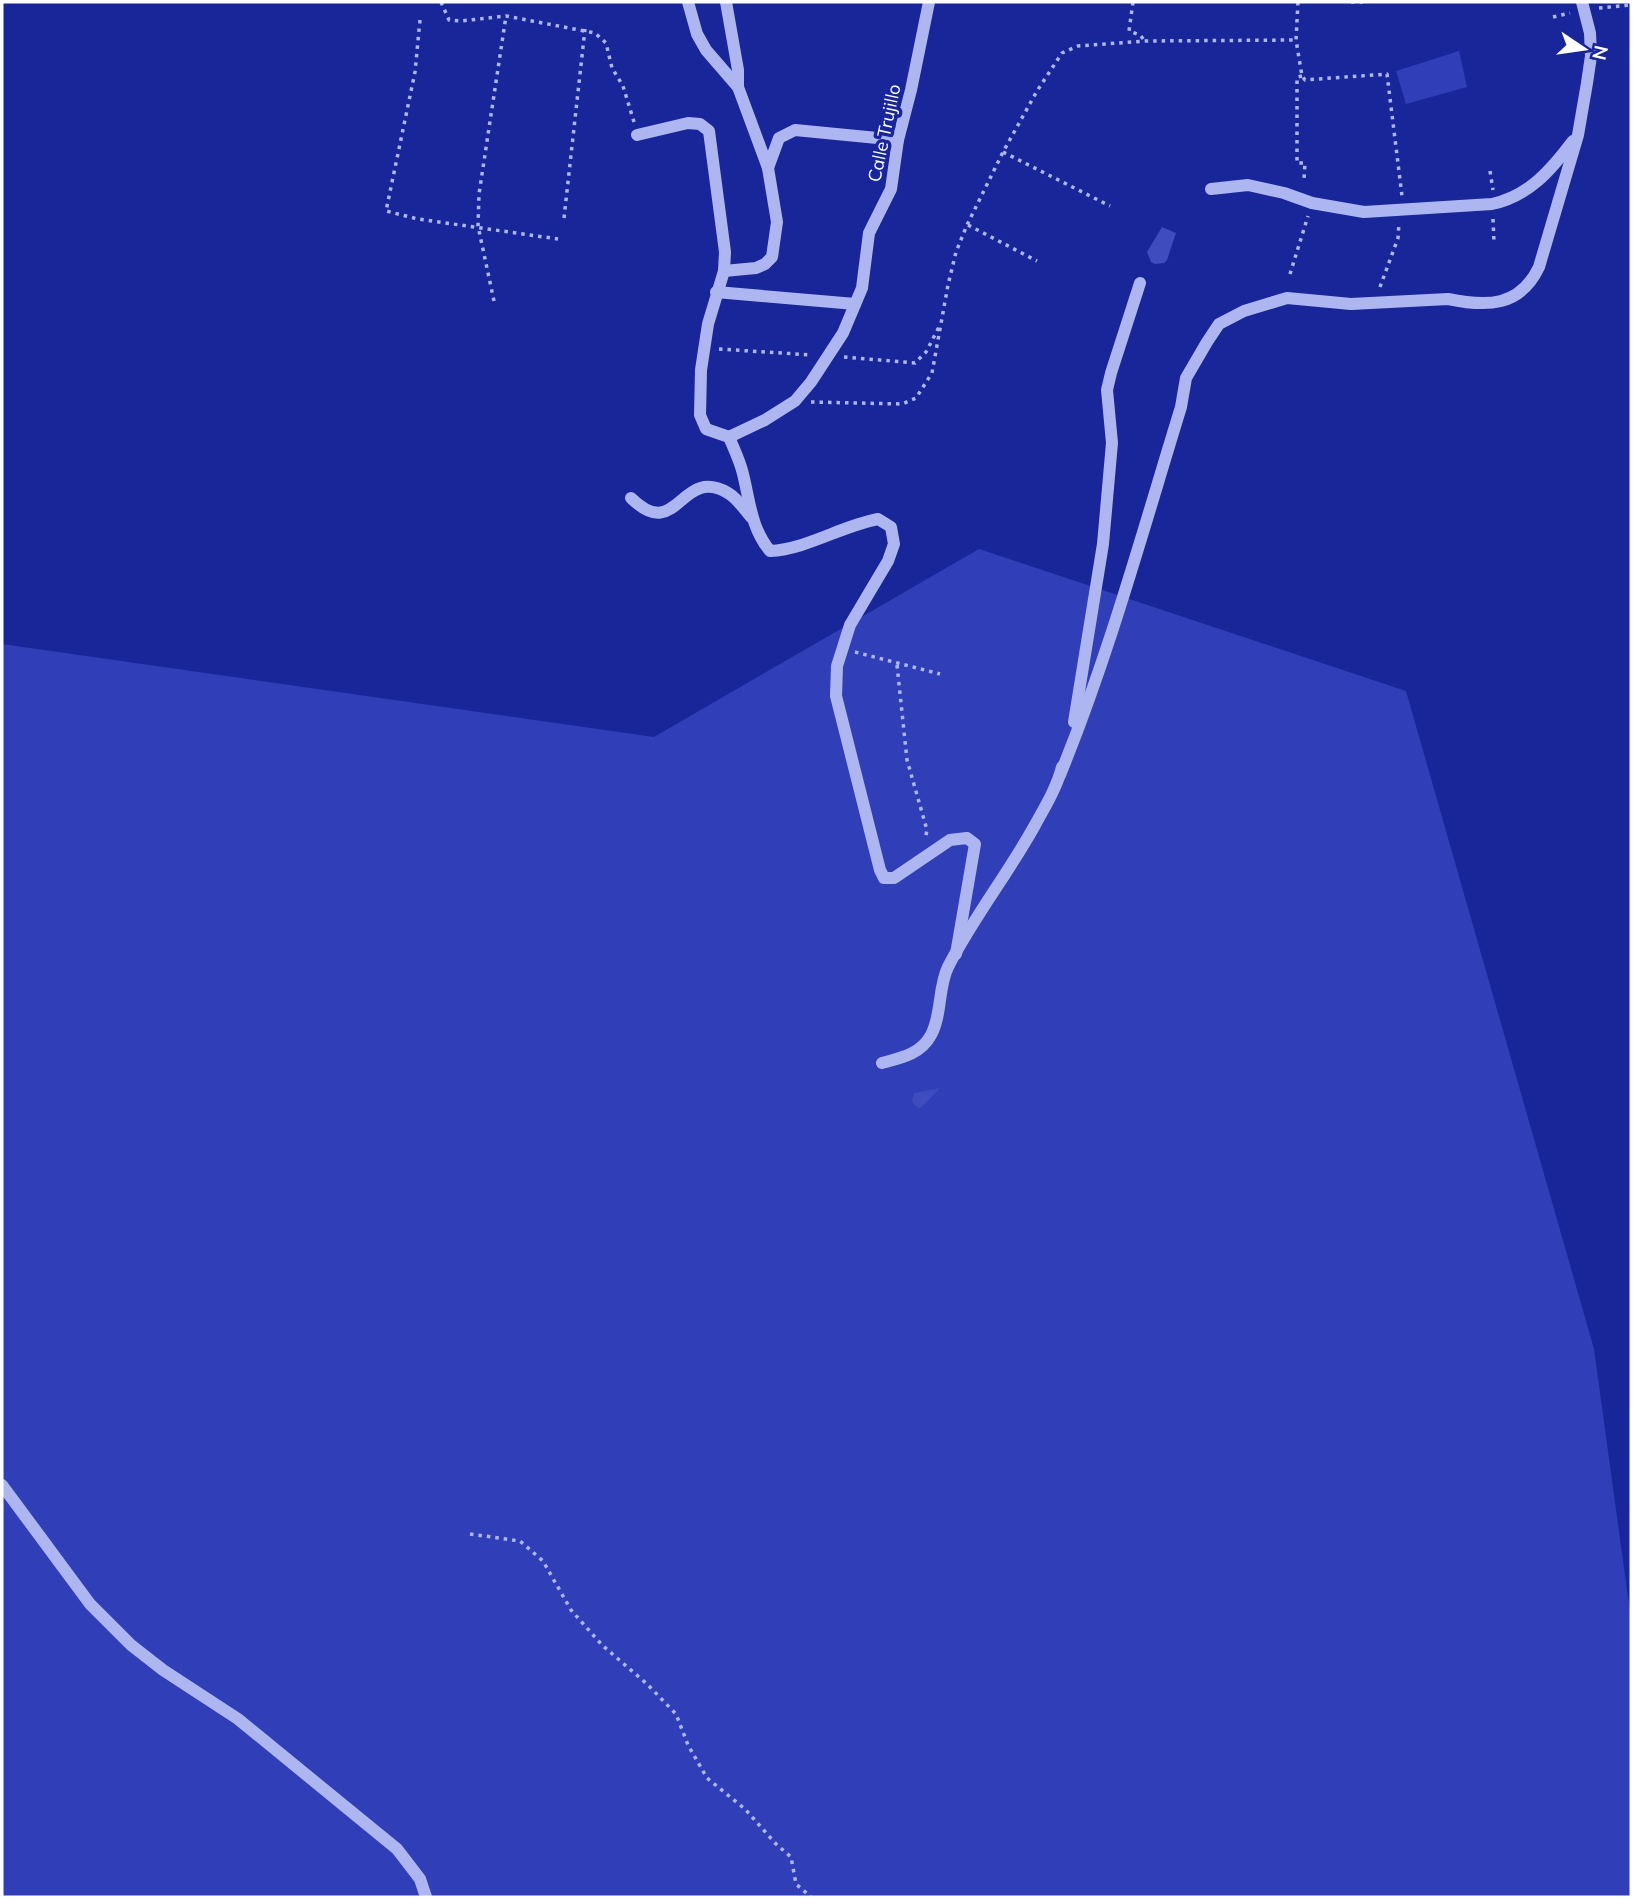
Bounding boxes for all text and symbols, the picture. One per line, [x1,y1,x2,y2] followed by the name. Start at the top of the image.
[1549,14,1619,84] north arrow
[1587,43,1614,63] text: N
[862,82,906,184] street label: Calle Trujillo

